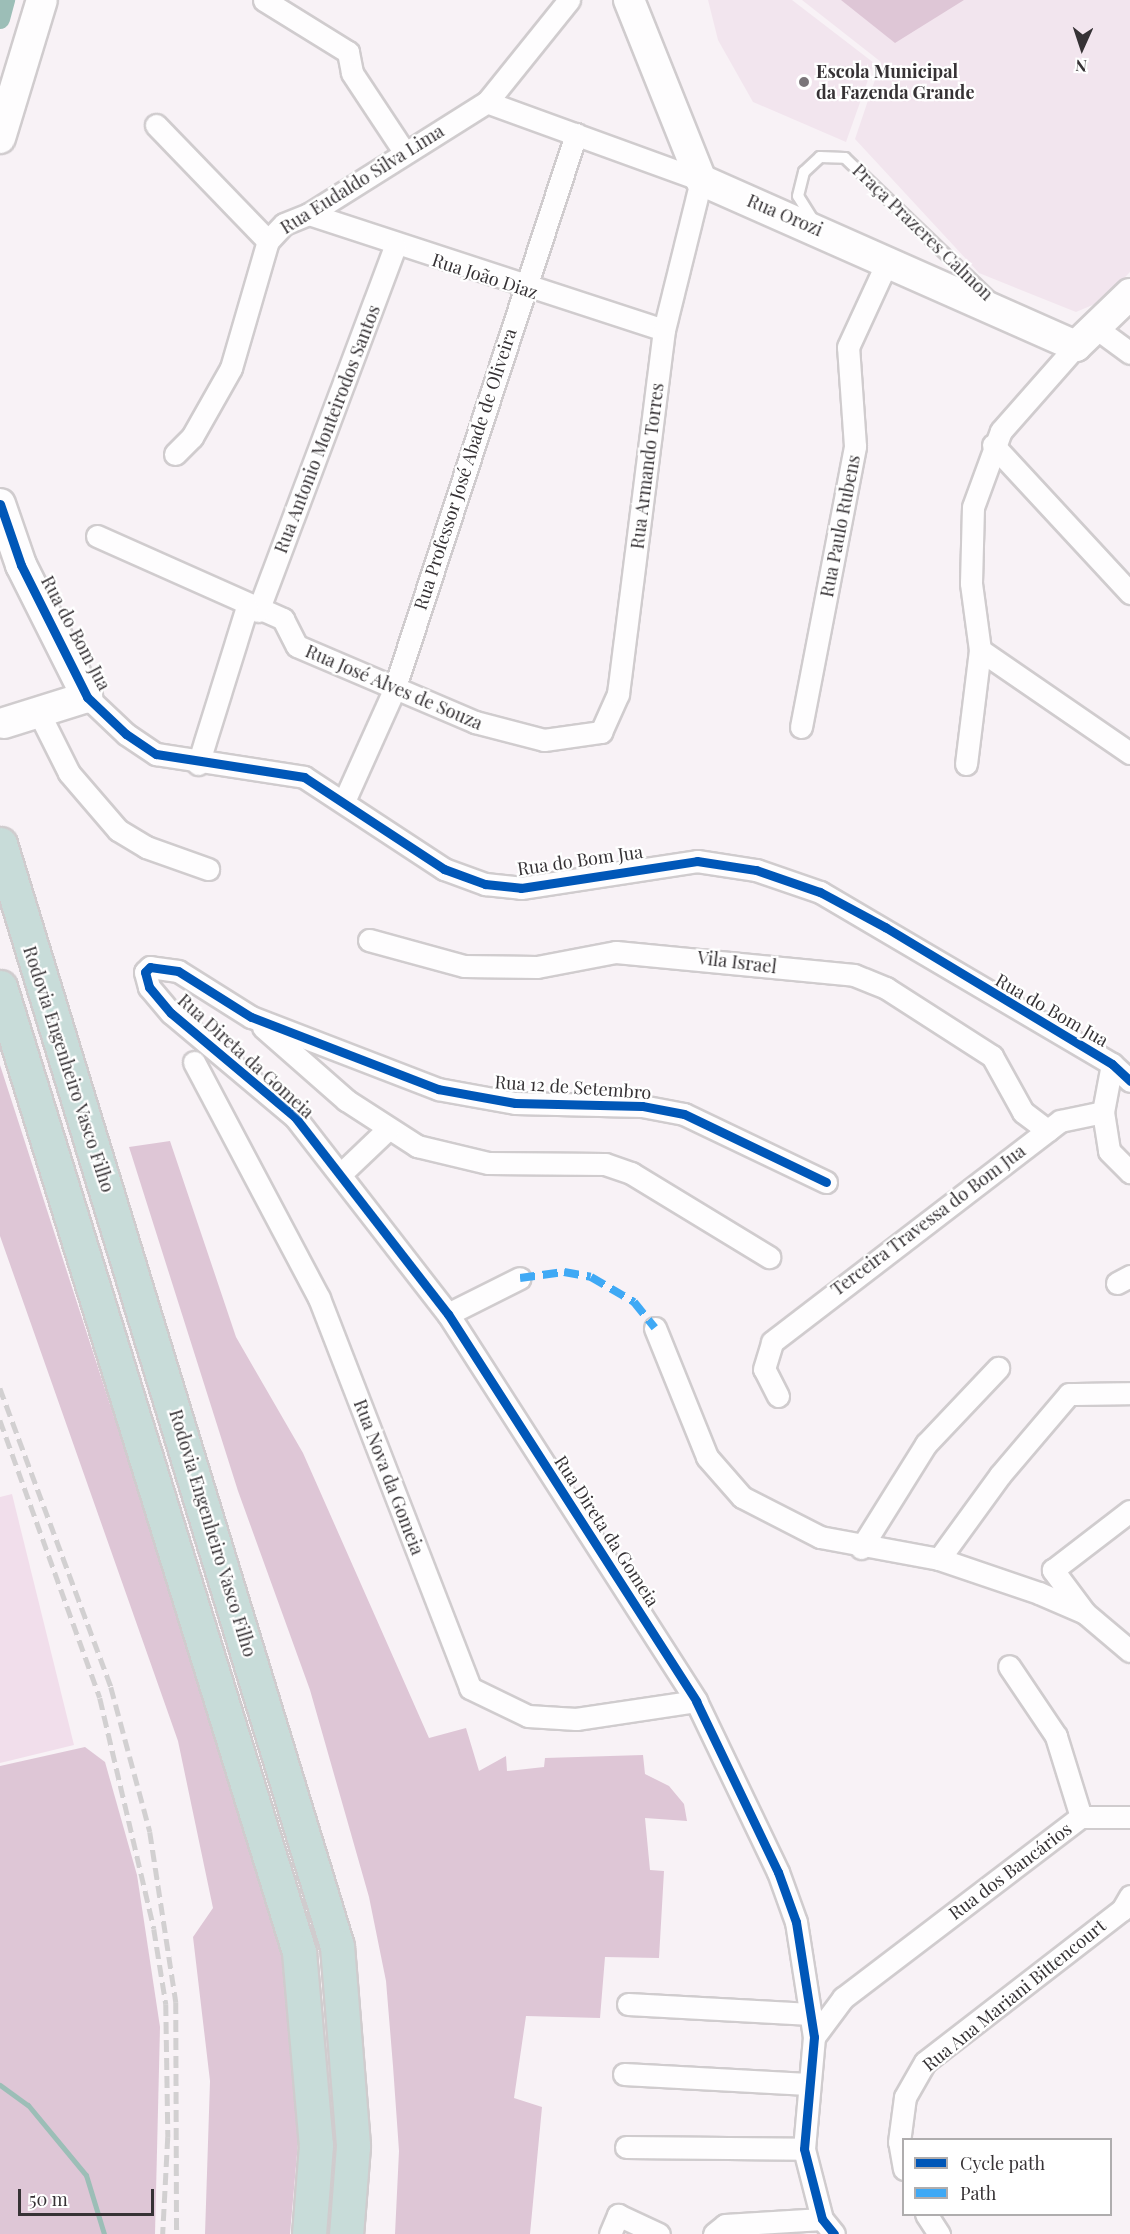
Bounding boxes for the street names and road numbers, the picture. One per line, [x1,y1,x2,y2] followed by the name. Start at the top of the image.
[276,120,448,238] street label: Rua Eudaldo Silva Lima
[848,159,998,305] street label: Praça Prazeres Calmon
[744,189,826,241] street label: Rua Orozi
[429,249,541,303] street label: Rua João Diaz
[269,301,385,557] street label: Rua Antonio Monteirodos Santos
[409,325,521,613] street label: Rua Professor José Abade de Oliveira
[626,381,668,551] street label: Rua Armando Torres
[816,453,864,599] street label: Rua Paulo Rubens
[37,572,115,694] street label: Rua do Bom Jua
[302,640,486,734] street label: Rua José Alves de Souza
[516,840,644,880] street label: Rua do Bom Jua
[19,943,119,1195] street label: Rodovia Engenheiro Vasco Filho
[696,946,778,978] street label: Vila Israel
[992,969,1112,1051] street label: Rua do Bom Jua
[173,989,319,1123] street label: Rua Direta da Gomeia
[494,1071,652,1103] street label: Rua 12 de Setembro
[826,1140,1030,1300] street label: Terceira Travessa do Bom Jua
[349,1396,429,1558] street label: Rua Nova da Gomeia
[165,1406,261,1660] street label: Rodovia Engenheiro Vasco Filho
[550,1451,664,1611] street label: Rua Direta da Gomeia
[944,1818,1076,1924] street label: Rua dos Bancários
[918,1914,1110,2076] street label: Rua Ana Mariani Bittencourt

